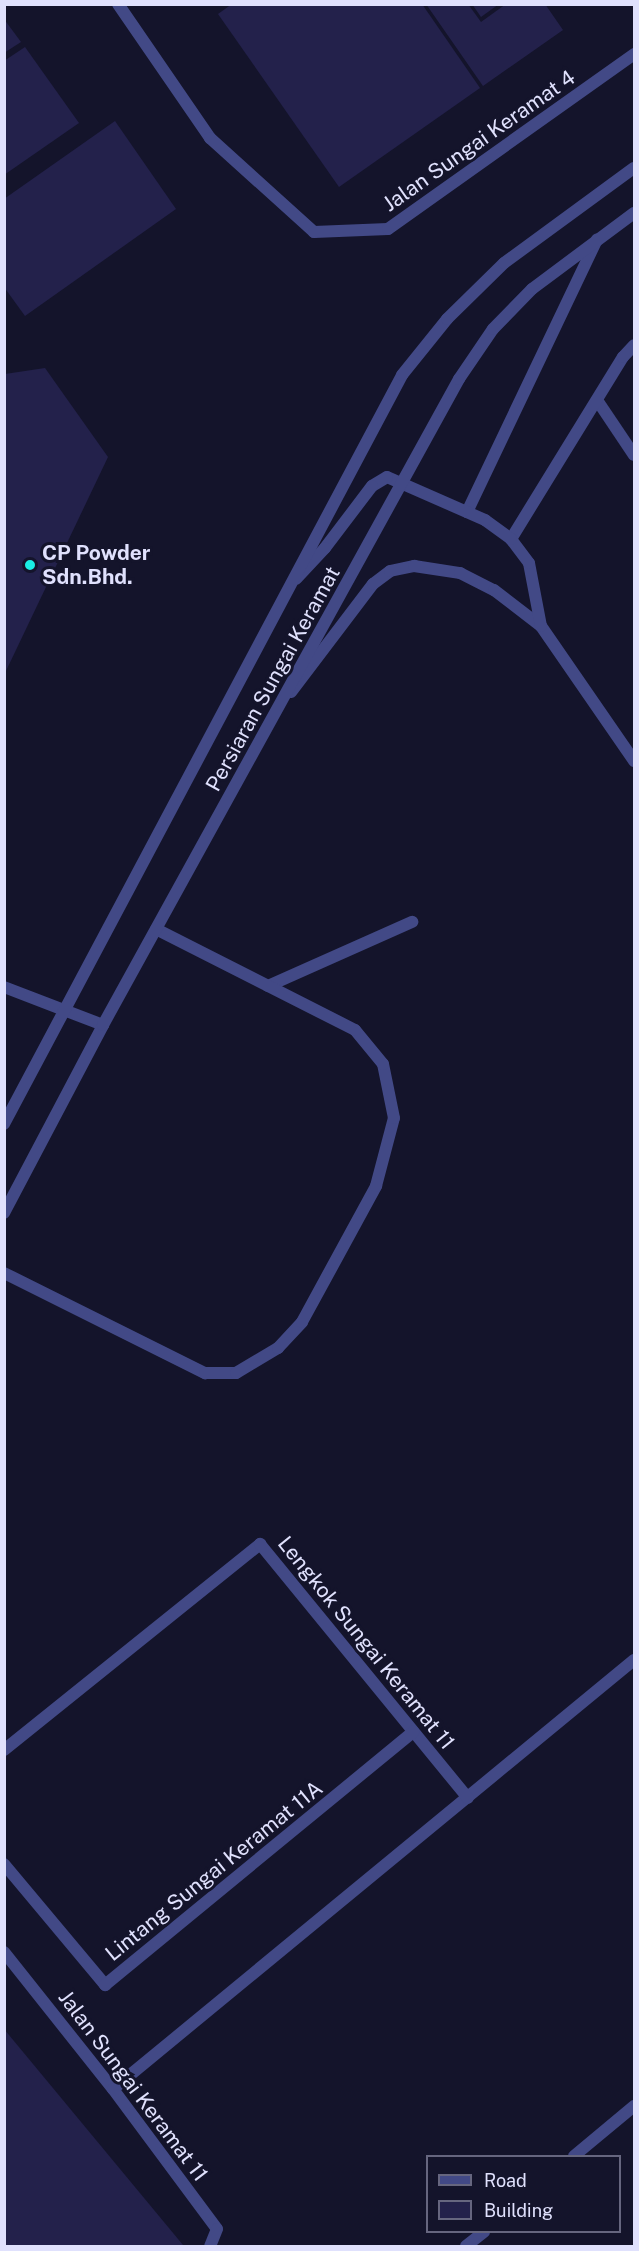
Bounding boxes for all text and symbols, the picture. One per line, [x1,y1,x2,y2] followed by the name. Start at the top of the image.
[378,65,580,217] street label: Jalan Sungai Keramat 4
[42,540,150,590] place label: CP Powder Sdn.Bhd.
[23,558,37,572] marker: CP Powder Sdn.Bhd.
[201,562,345,796] street label: Persiaran Sungai Keramat
[272,1531,460,1755] street label: Lengkok Sungai Keramat 11
[100,1776,328,1966] street label: Lintang Sungai Keramat 11A
[53,1985,213,2187] street label: Jalan Sungai Keramat 11
[426,2155,621,2233] legend
[484,2170,527,2191] text: Road
[484,2200,553,2221] text: Building

